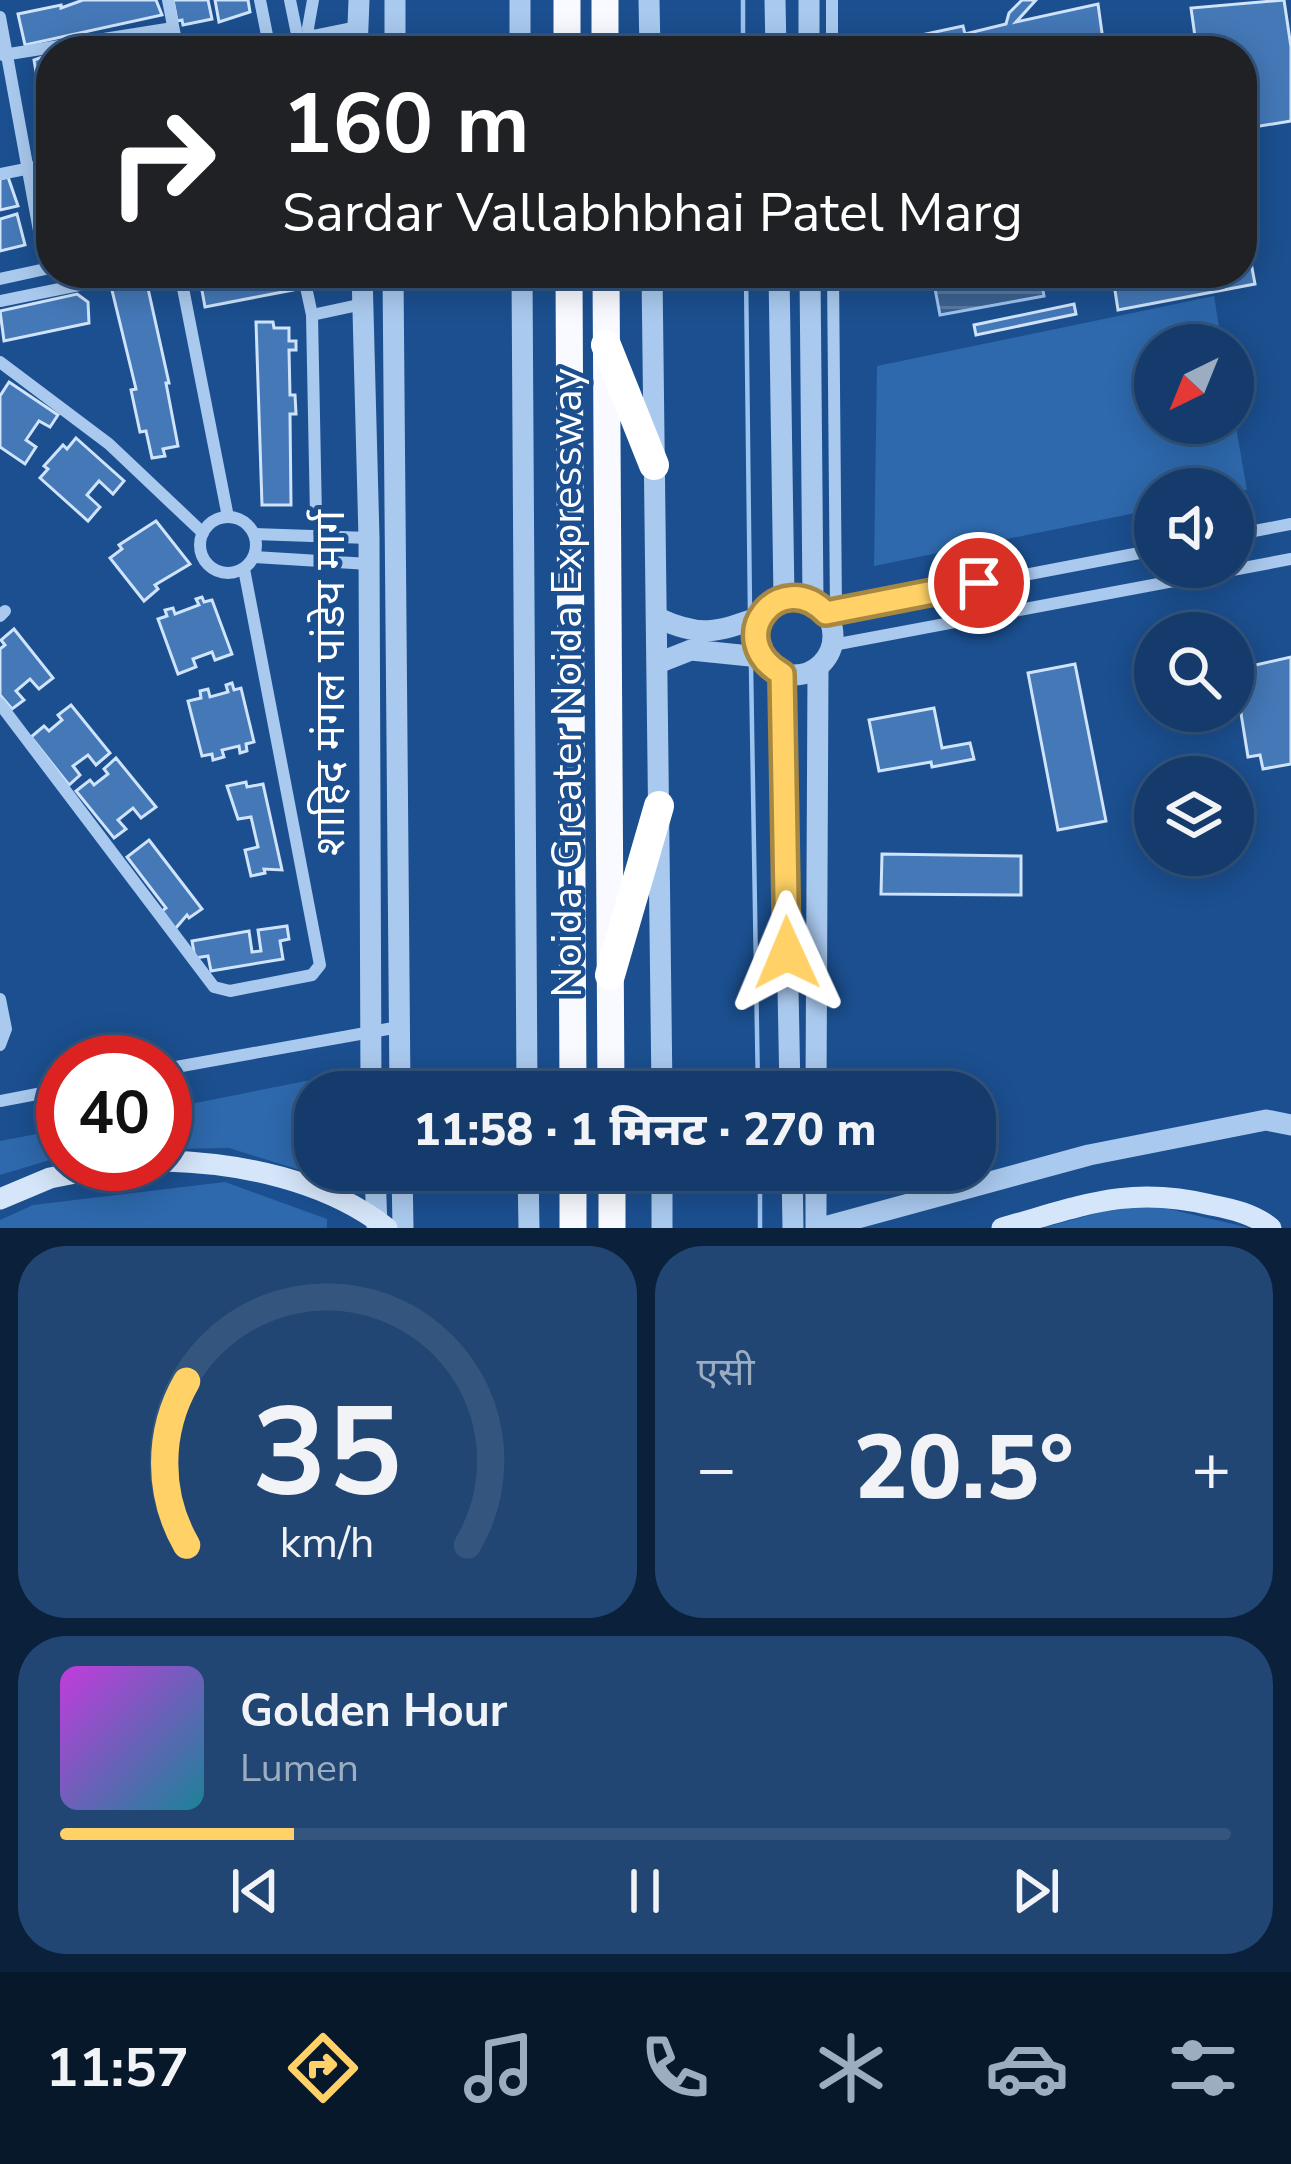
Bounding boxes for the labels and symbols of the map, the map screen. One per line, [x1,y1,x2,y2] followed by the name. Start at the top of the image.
[1134,324,1254,444] north arrow
[539,368,596,998] street label: Noida-Greater Noida Expressway
[302,509,359,856] street label: शाहिद मंगल पांडेय मार्ग
[928,532,1030,634] pin
[724,890,850,1016] position arrow
[36,1035,192,1191] speed limit sign: 40

